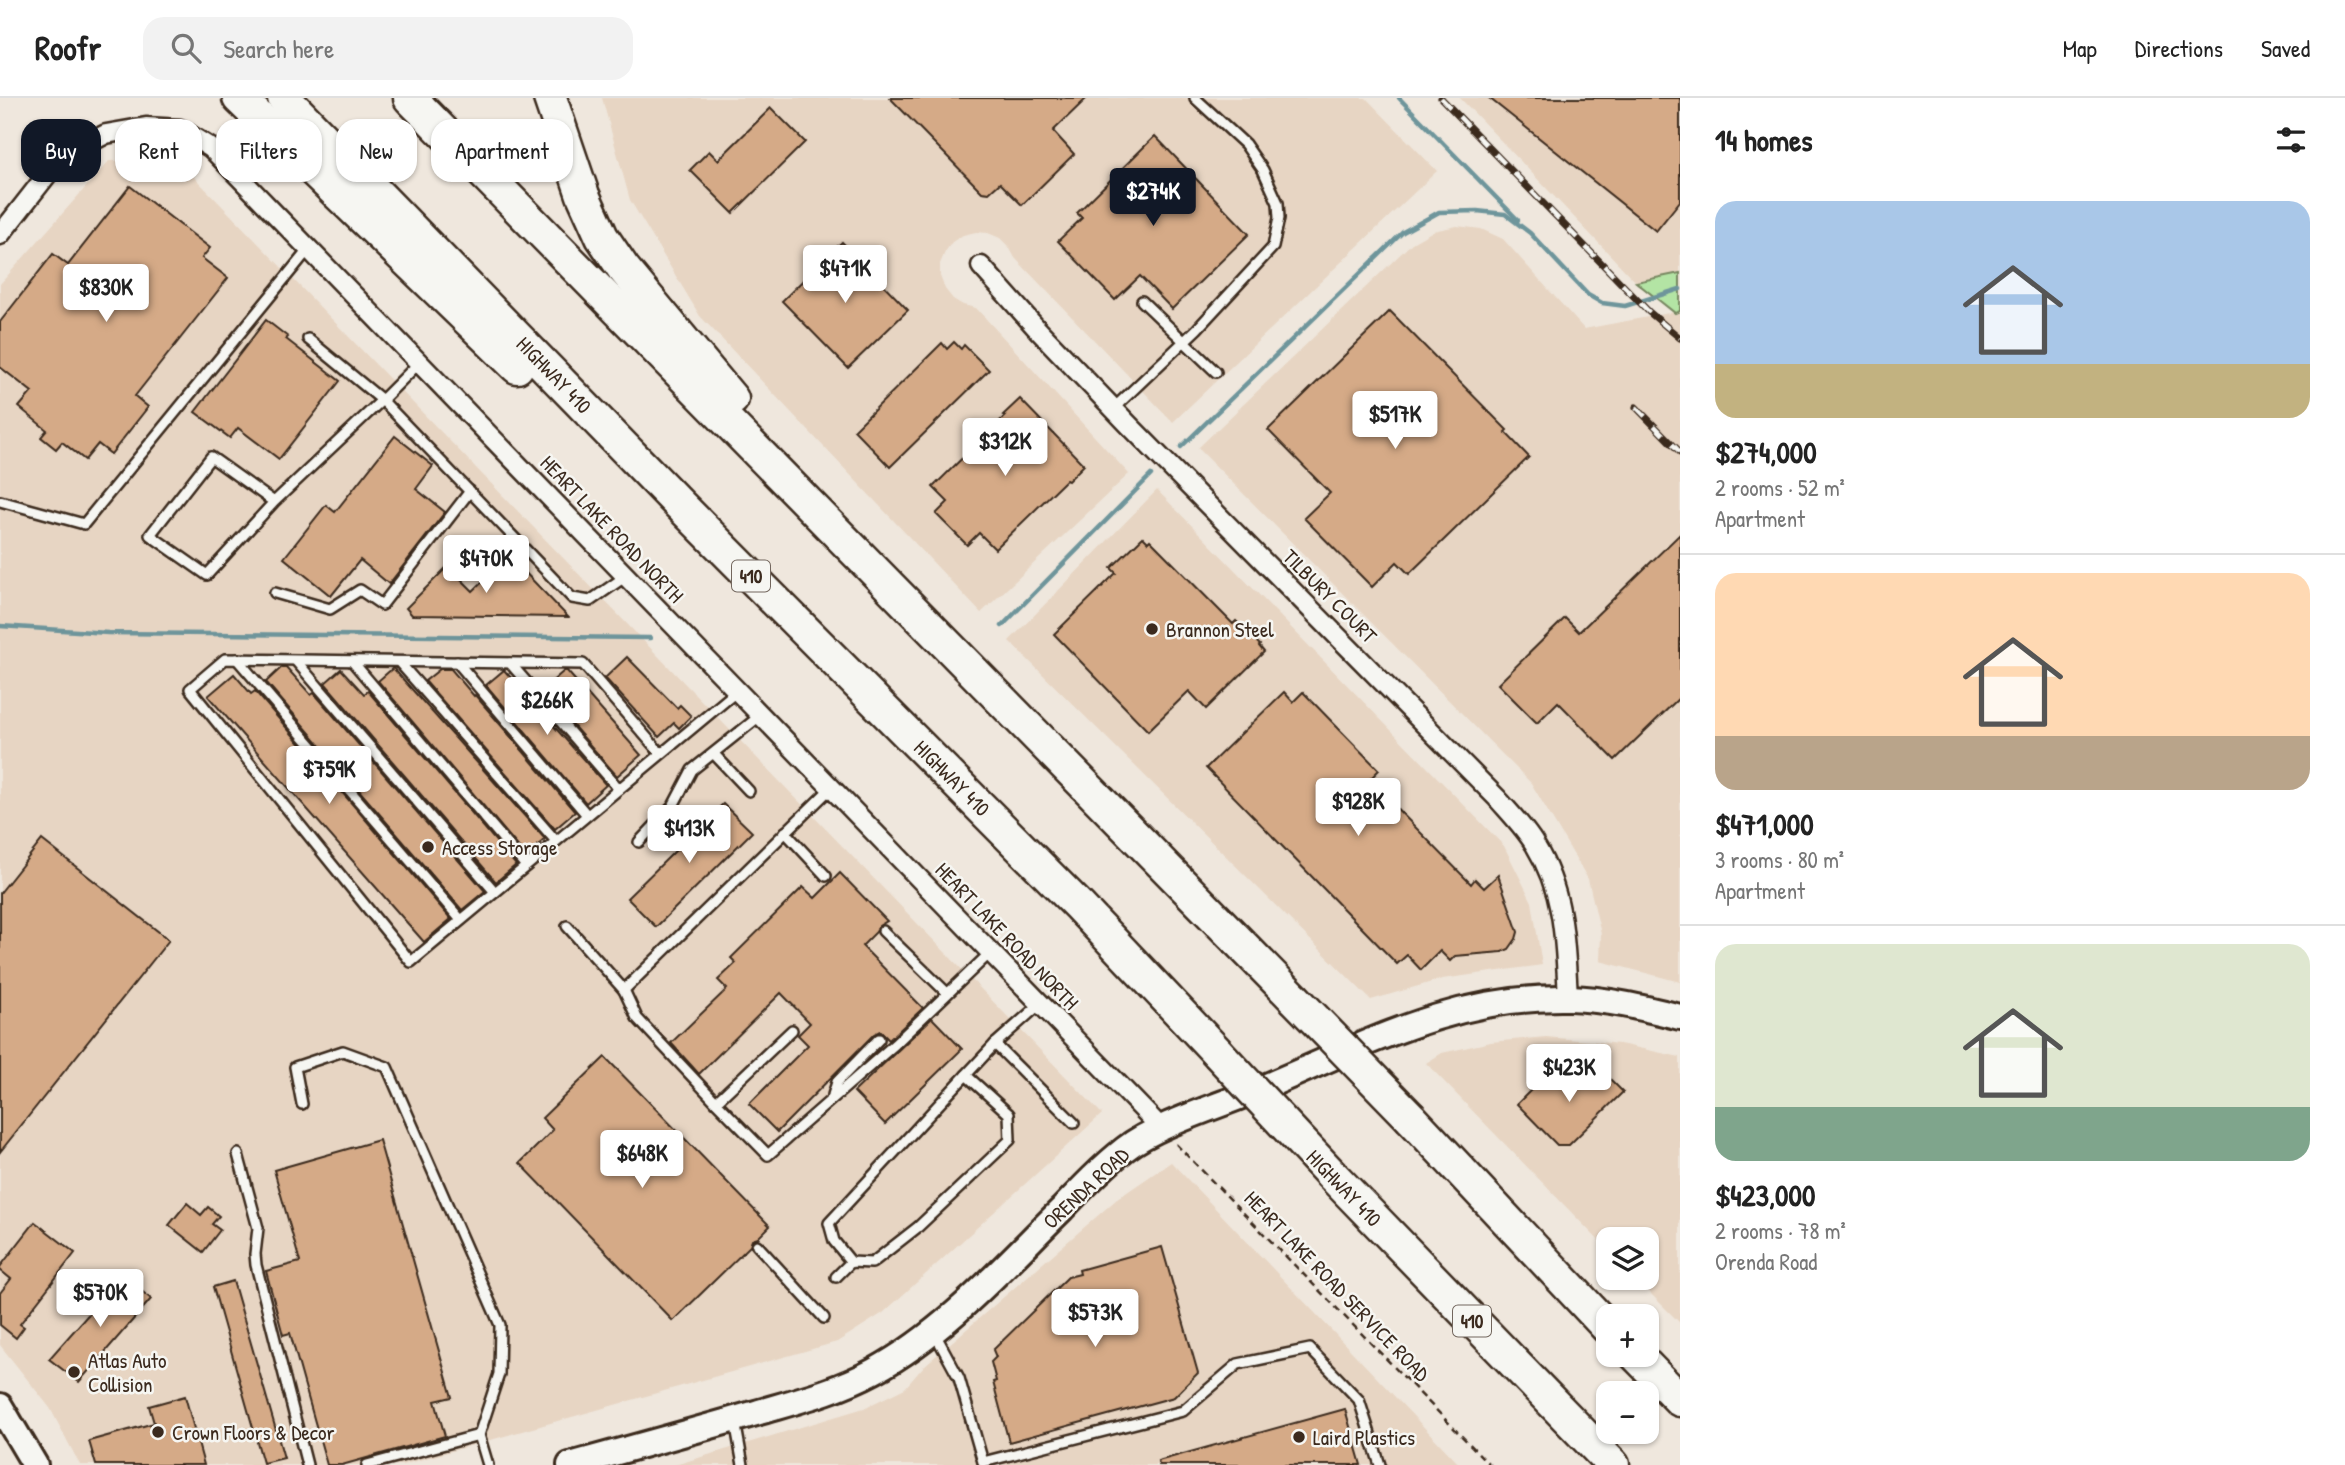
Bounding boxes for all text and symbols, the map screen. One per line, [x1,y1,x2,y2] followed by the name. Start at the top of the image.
[143,17,633,80] search box
[35,26,101,70] text: Roofr
[167,29,205,67] icon: search
[223,31,334,66] text: Search here
[2063,32,2097,64] text: Map
[2135,32,2223,64] text: Directions
[2261,32,2310,64] text: Saved
[21,119,101,182] chip: Buy
[115,119,202,182] chip: Rent
[216,119,322,182] chip: Filters
[336,119,417,182] chip: New
[431,119,573,182] chip: Apartment
[1715,120,1813,160] text: 14 homes
[2272,121,2310,159] icon: filters
[1104,169,1202,228] pin: $274K
[1126,175,1180,206] text: $274K
[796,246,894,305] pin: $471K
[1950,247,2076,373] icon: home
[819,252,871,283] text: $471K
[57,264,155,324] pin: $830K
[79,271,133,302] text: $830K
[510,330,598,420] street label: HIGHWAY 410
[1346,392,1444,451] pin: $517K
[1368,398,1422,429] text: $517K
[956,418,1054,478] pin: $312K
[978,425,1032,456] text: $312K
[1715,432,1817,472] text: $274,000
[534,449,690,609] street label: HEART LAKE ROAD NORTH
[1715,472,1845,503] text: 2 rooms · 52 m²
[1715,503,1805,534] text: Apartment
[437,536,535,595] pin: $470K
[459,542,513,573] text: $470K
[1276,542,1384,650] street label: TILBURY COURT
[732,561,770,592] road number: 410
[1166,615,1274,644] place label: Brannon Steel
[1950,619,2076,745] icon: home
[1144,621,1160,637] marker: Brannon Steel
[498,678,596,737] pin: $266K
[521,684,573,715] text: $266K
[907,733,997,823] street label: HIGHWAY 410
[280,746,378,806] pin: $759K
[302,753,356,784] text: $759K
[1309,778,1407,838] pin: $928K
[1332,785,1384,816] text: $928K
[1715,804,1814,844] text: $471,000
[640,806,738,865] pin: $413K
[664,812,714,843] text: $413K
[442,833,557,862] place label: Access Storage
[420,839,436,855] marker: Access Storage
[1715,844,1844,875] text: 3 rooms · 80 m²
[929,856,1085,1016] street label: HEART LAKE ROAD NORTH
[1715,875,1805,906] text: Apartment
[1950,990,2076,1116] icon: home
[1520,1044,1618,1104] pin: $423K
[1542,1051,1596,1082] text: $423K
[593,1130,691,1190] pin: $648K
[616,1137,668,1168] text: $648K
[1037,1141,1135,1235] street label: ORENDA ROAD
[1300,1143,1388,1233] street label: HIGHWAY 410
[1715,1175,1815,1215] text: $423,000
[1238,1184,1436,1388] street label: HEART LAKE ROAD SERVICE ROAD
[1715,1215,1846,1246] text: 2 rooms · 78 m²
[1596,1227,1659,1444] map controls
[1596,1227,1659,1290] button: layers
[1715,1246,1817,1277] text: Orenda Road
[51,1270,149,1329] pin: $570K
[72,1276,128,1307] text: $570K
[1046,1290,1144,1349] pin: $573K
[1067,1296,1123,1327] text: $573K
[1596,1304,1659,1367] button: +
[1453,1306,1491,1336] road number: 410
[88,1346,167,1399] place label: Atlas Auto Collision
[66,1364,82,1380] marker: Atlas Auto Collision
[1596,1381,1659,1444] button: −
[172,1418,334,1447] place label: Crown Floors & Decor
[1313,1423,1415,1452] place label: Laird Plastics
[150,1424,166,1440] marker: Crown Floors & Decor
[1291,1429,1307,1445] marker: Laird Plastics

